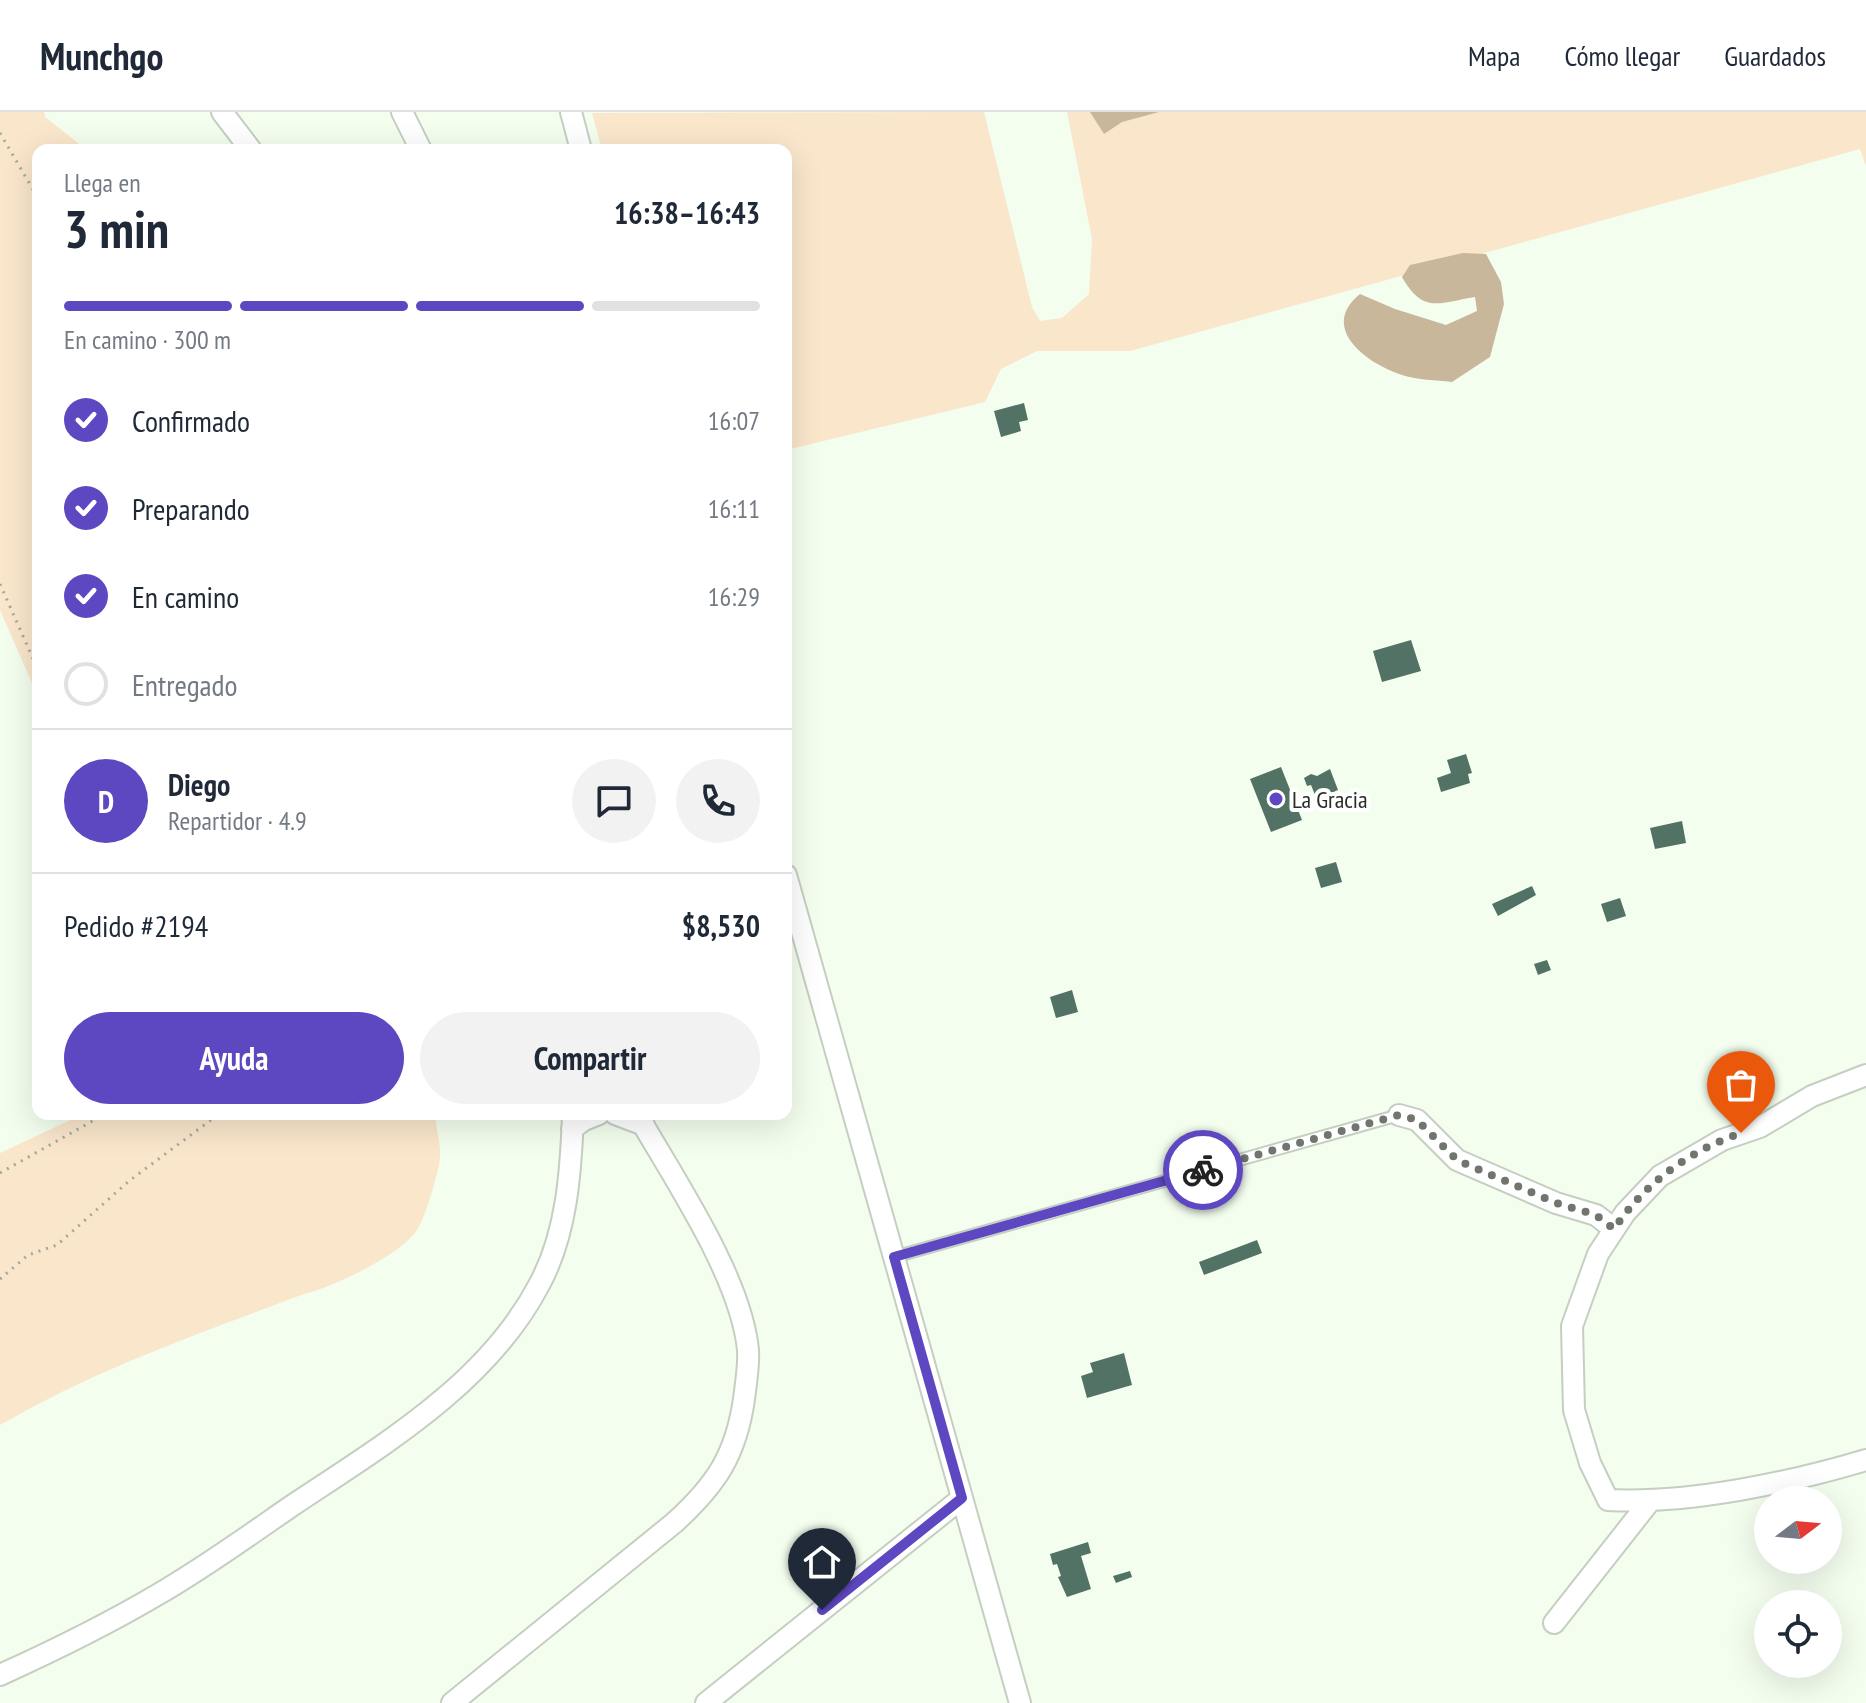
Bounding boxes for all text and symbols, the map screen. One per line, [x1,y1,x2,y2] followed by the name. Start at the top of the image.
[40,31,163,80] text: Munchgo
[1468,37,1520,74] text: Mapa
[1564,37,1680,74] text: Cómo llegar
[1724,37,1826,74] text: Guardados
[64,166,141,199] text: Llega en
[614,193,760,232] text: 16:38–16:43
[64,195,169,262] text: 3 min
[64,323,231,356] text: En camino · 300 m
[64,398,108,442] icon: check
[132,401,250,440] text: Confirmado
[708,404,760,437] text: 16:07
[64,486,108,530] icon: check
[132,489,250,528] text: Preparando
[708,492,760,525] text: 16:11
[64,574,108,618] icon: check
[132,577,239,616] text: En camino
[708,580,760,613] text: 16:29
[132,665,238,704] text: Entregado
[572,759,656,843] button: chat
[676,759,760,843] button: phone
[168,765,230,804] text: Diego
[98,782,114,821] text: D
[1292,784,1368,815] place label: La Gracia
[1267,790,1285,808] marker: La Gracia
[168,804,307,837] text: Repartidor · 4.9
[64,906,208,945] text: Pedido #2194
[682,906,760,945] text: $8,530
[64,1012,404,1104] button: Ayuda
[420,1012,760,1104] button: Compartir
[1707,1051,1775,1133] pin
[1719,1063,1763,1107] icon: bag
[1163,1130,1243,1210] courier
[1181,1148,1225,1192] icon: bike
[1754,1486,1842,1574] north arrow
[1754,1486,1842,1678] map controls
[788,1528,856,1610] pin
[800,1540,844,1584] icon: home
[1754,1590,1842,1678] button: locate

